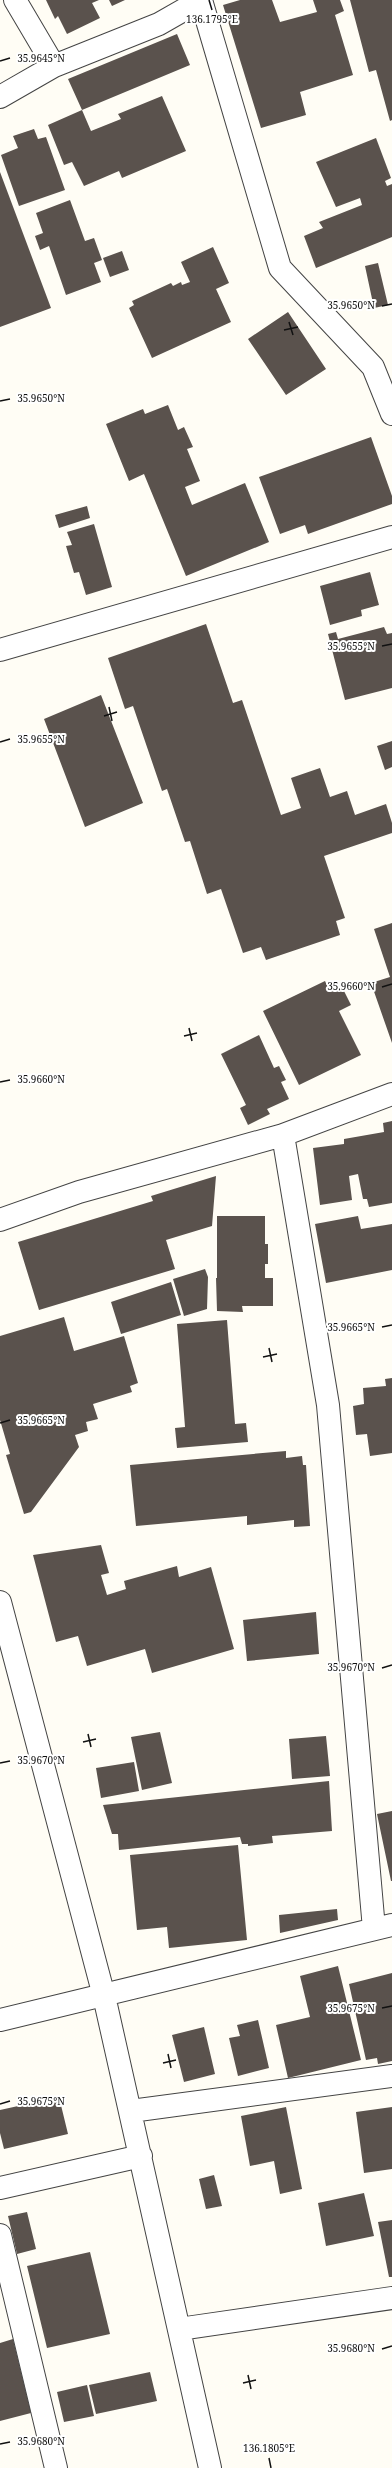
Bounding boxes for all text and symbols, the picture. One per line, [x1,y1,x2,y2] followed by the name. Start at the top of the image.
[186,12,238,26] text: 136.1795°E
[17,51,65,65] text: 35.9645°N
[327,298,375,312] text: 35.9650°N
[17,391,65,405] text: 35.9650°N
[327,639,375,653] text: 35.9655°N
[17,732,65,746] text: 35.9655°N
[327,979,375,993] text: 35.9660°N
[17,1072,65,1086] text: 35.9660°N
[327,1320,375,1334] text: 35.9665°N
[17,1413,65,1427] text: 35.9665°N
[327,1660,375,1674] text: 35.9670°N
[17,1753,65,1767] text: 35.9670°N
[327,2001,375,2015] text: 35.9675°N
[17,2094,65,2108] text: 35.9675°N
[327,2341,375,2355] text: 35.9680°N
[17,2434,65,2448] text: 35.9680°N
[243,2441,295,2455] text: 136.1805°E

